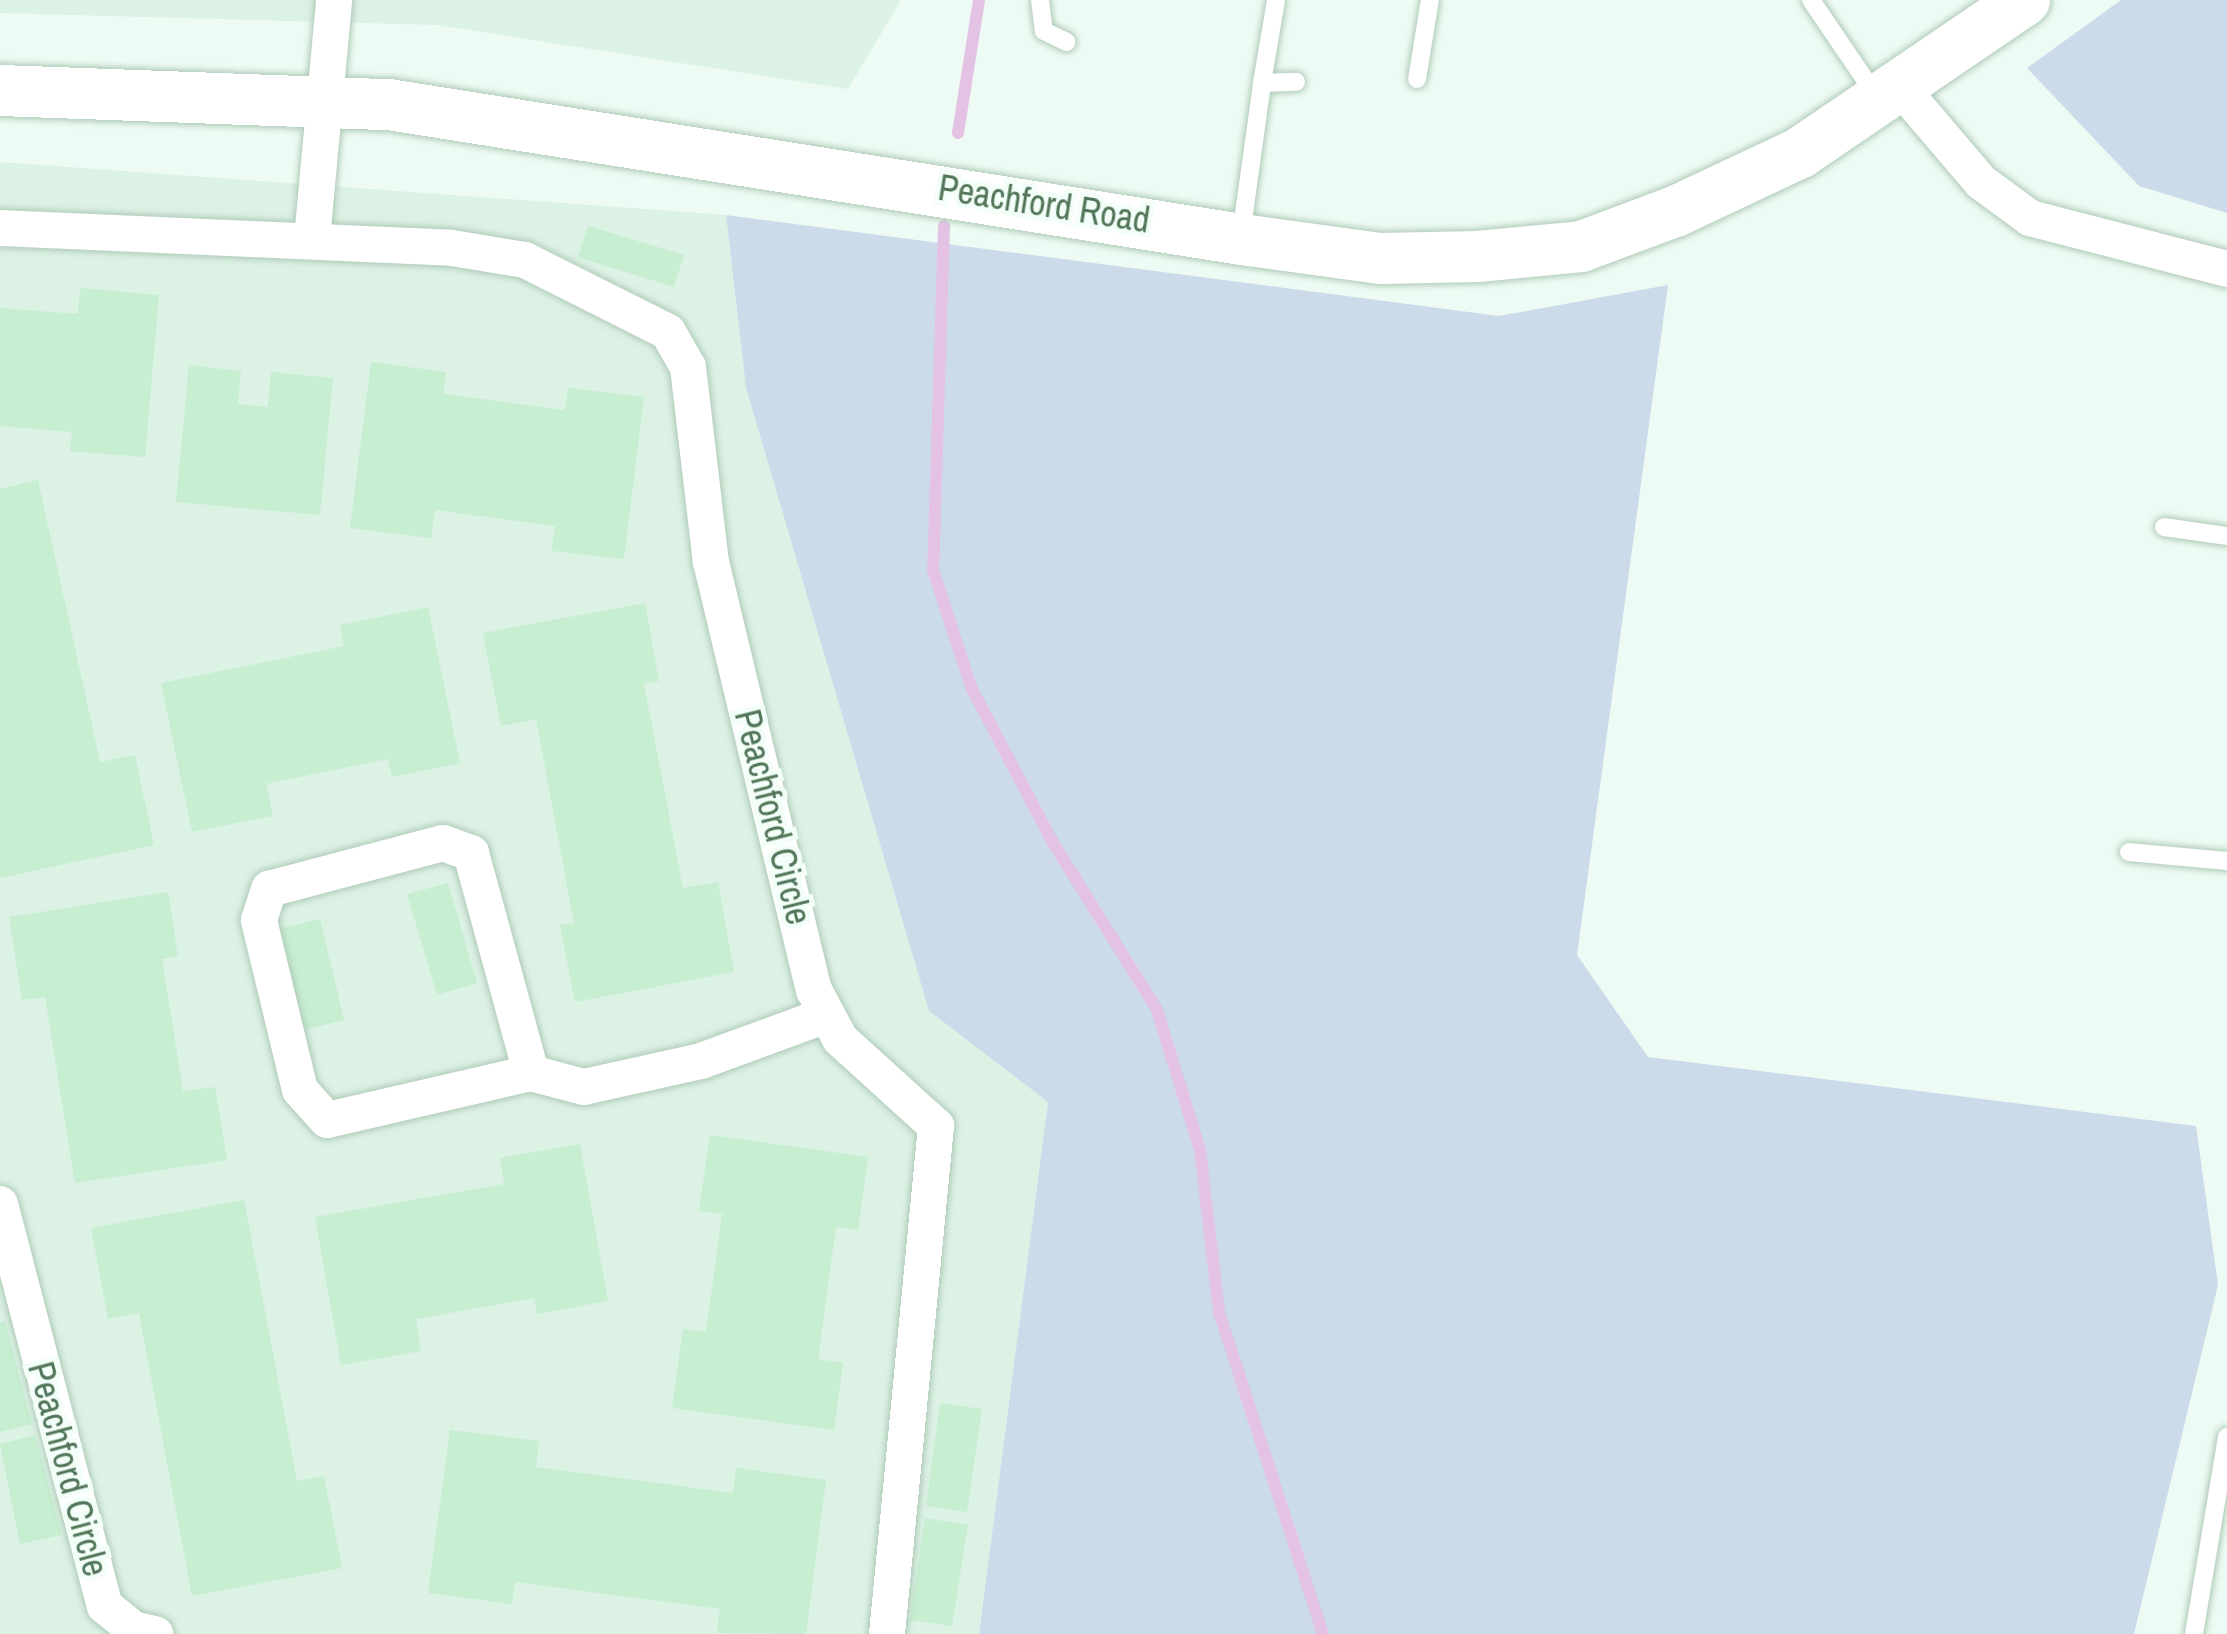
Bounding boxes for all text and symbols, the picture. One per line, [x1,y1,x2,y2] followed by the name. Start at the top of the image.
[935,166,1153,242] street label: Peachford Road
[725,705,821,929] street label: Peachford Circle
[19,1357,117,1581] street label: Peachford Circle

